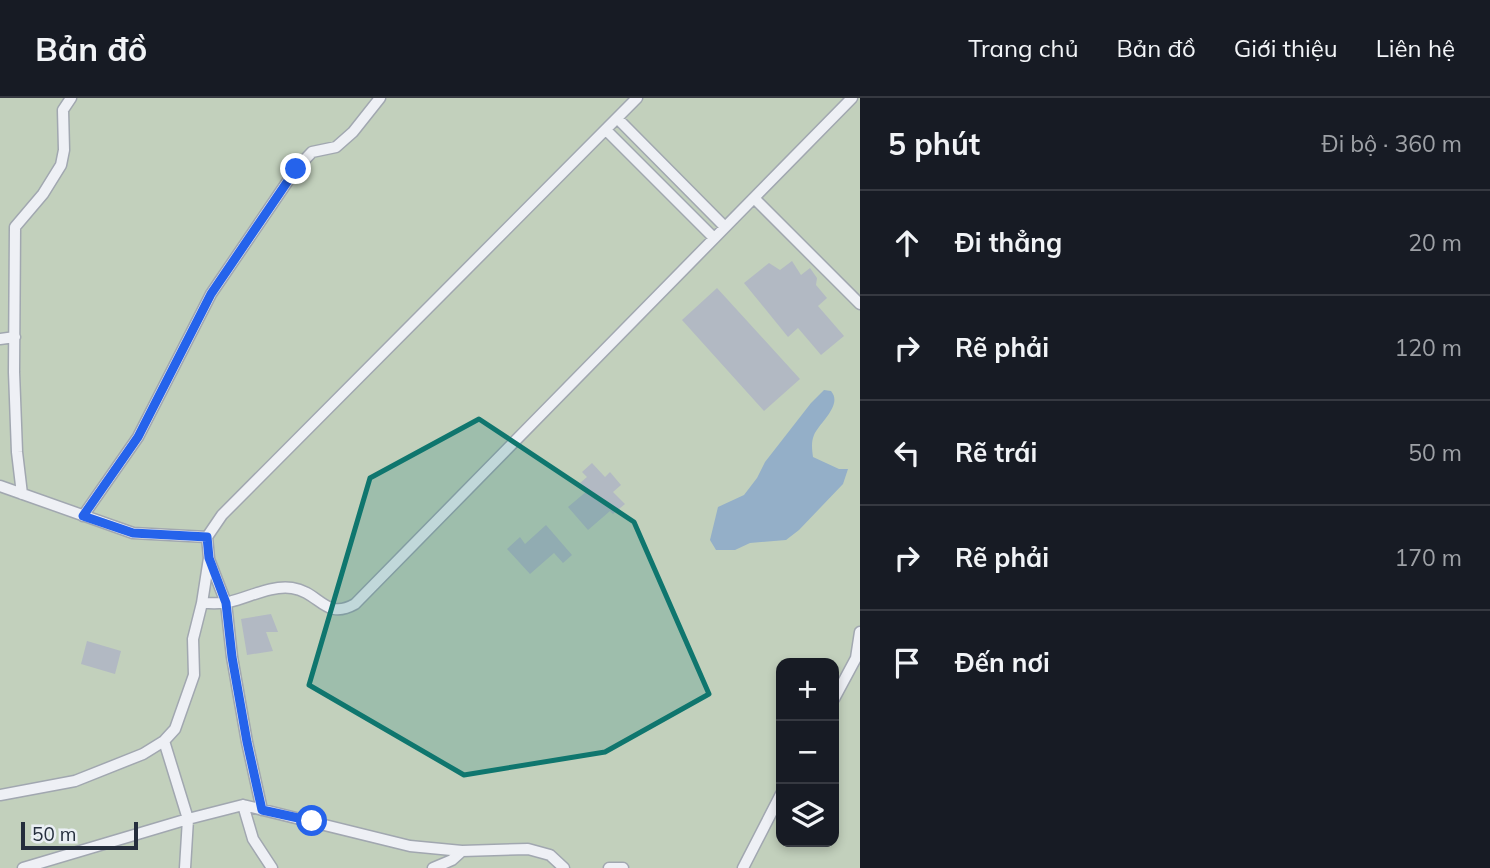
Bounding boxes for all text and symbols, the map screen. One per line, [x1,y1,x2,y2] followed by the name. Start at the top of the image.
[35,28,147,69] text: Bản đồ
[968,33,1079,63] text: Trang chủ
[1117,33,1196,63] text: Bản đồ
[1234,33,1338,63] text: Giới thiệu
[1376,33,1455,63] text: Liên hệ
[888,125,980,163] text: 5 phút
[1321,129,1462,158] text: Đi bộ · 360 m
[280,153,311,184] route end
[888,224,926,262] icon: ahead
[955,226,1062,259] text: Đi thẳng
[1408,228,1462,257] text: 20 m
[888,329,926,367] icon: right
[955,331,1049,364] text: Rẽ phải
[1394,333,1462,362] text: 120 m
[888,434,926,472] icon: left
[955,436,1037,469] text: Rẽ trái
[1408,438,1462,467] text: 50 m
[888,539,926,577] icon: right
[955,541,1049,574] text: Rẽ phải
[1394,543,1462,572] text: 170 m
[888,644,926,682] icon: arrive
[955,646,1050,679] text: Đến nơi
[776,658,839,847] map controls
[776,658,839,721] button: +
[776,721,839,784] button: −
[776,784,839,847] button: layers
[296,805,327,836] route start
[21,819,138,851] scale bar
[32,822,76,846] text: 50 m

